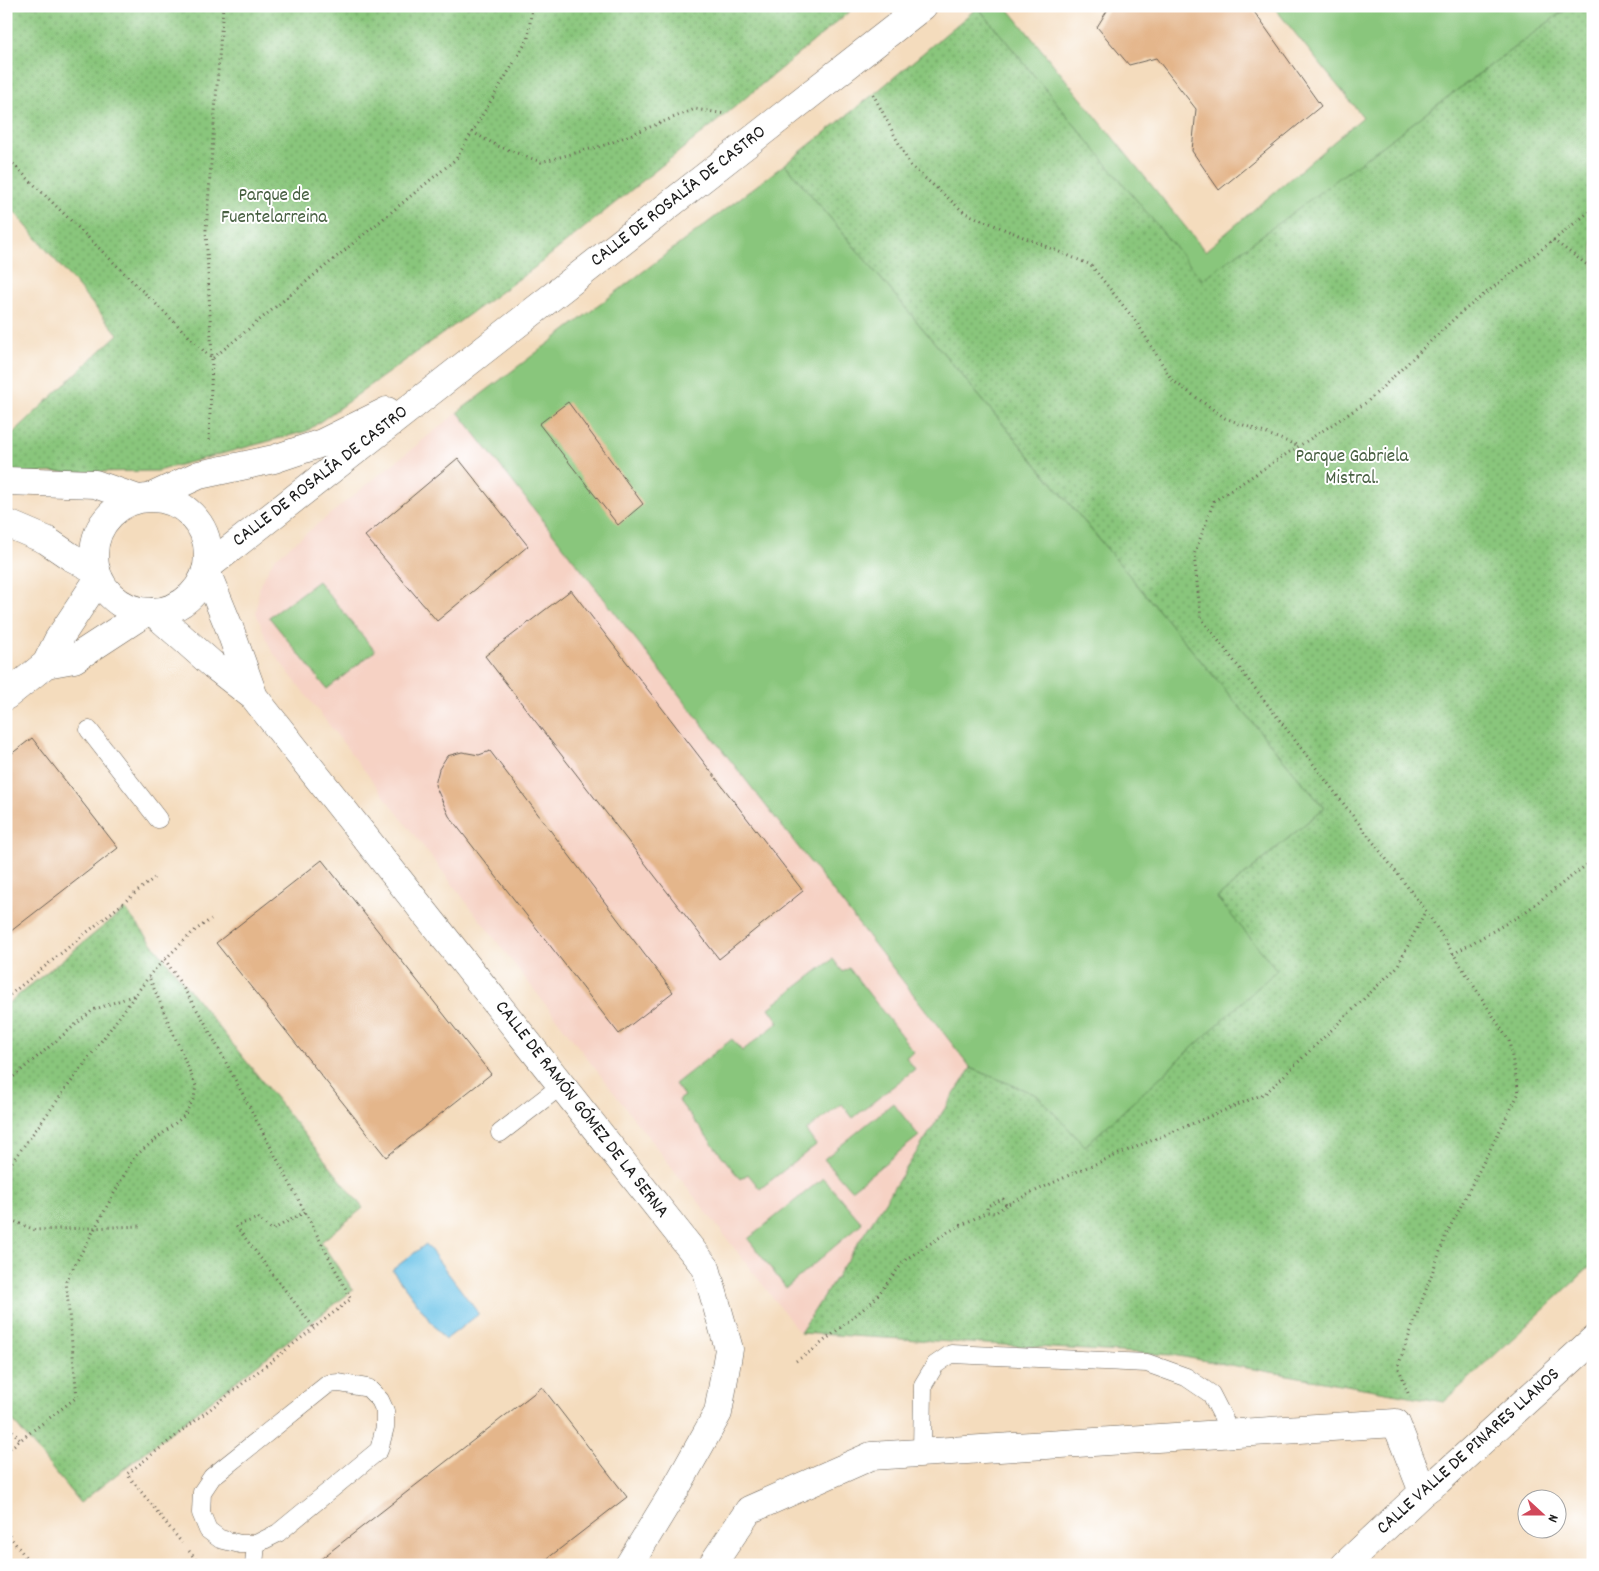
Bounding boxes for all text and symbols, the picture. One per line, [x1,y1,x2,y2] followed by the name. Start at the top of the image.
[585,120,773,274] street label: CALLE DE ROSALÍA DE CASTRO
[221,183,328,232] park label: Parque de Fuentelarreina
[227,400,415,554] street label: CALLE DE ROSALÍA DE CASTRO
[1296,444,1410,493] park label: Parque Gabriela Mistral.
[487,995,675,1225] street label: CALLE DE RAMÓN GÓMEZ DE LA SERNA
[1373,1364,1565,1540] street label: CALLE VALLE DE PINARES LLANOS
[1516,1488,1566,1538] north arrow

